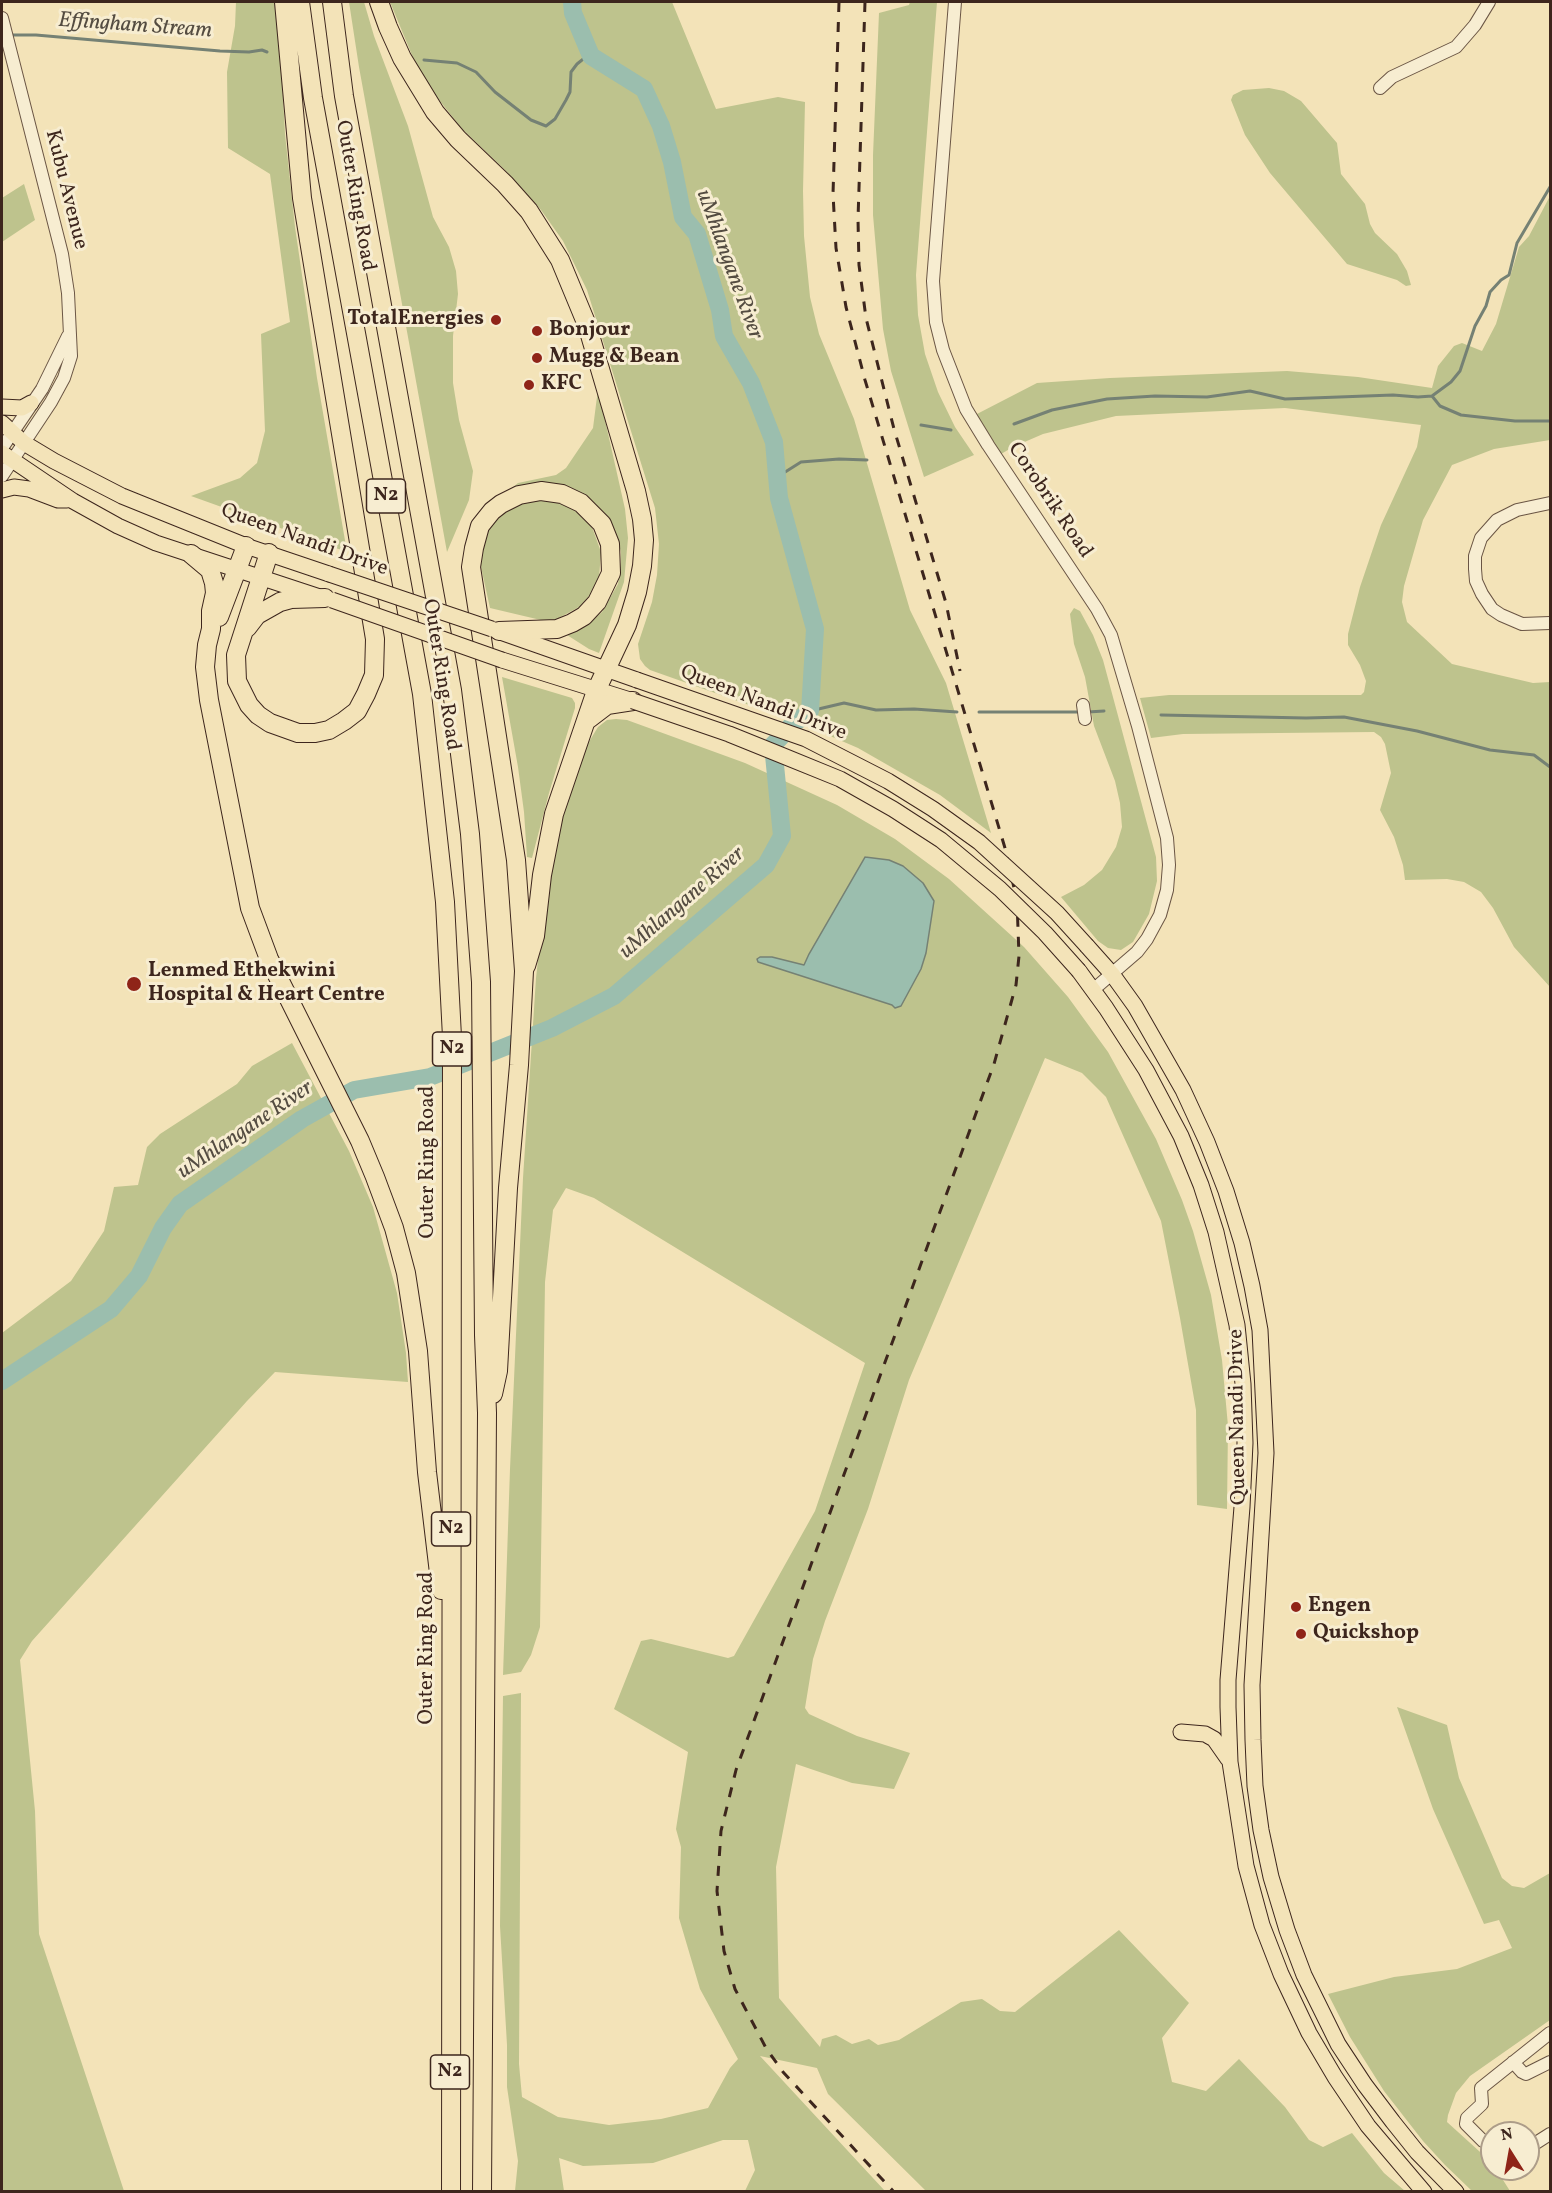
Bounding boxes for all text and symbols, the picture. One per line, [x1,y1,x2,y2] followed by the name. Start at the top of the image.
[57,8,213,46] water label: Effingham Stream
[328,119,380,273] street label: Outer Ring Road
[38,128,92,252] street label: Kubu Avenue
[689,186,767,344] water label: uMhlangane River
[347,307,484,333] place label: TotalEnergies
[489,313,503,327] marker: TotalEnergies
[549,318,630,344] place label: Bonjour
[530,324,544,338] marker: Bonjour
[549,345,679,371] place label: Mugg & Bean
[530,351,544,365] marker: Mugg & Bean
[541,372,582,398] place label: KFC
[522,378,536,392] marker: KFC
[1001,438,1097,564] street label: Corobrik Road
[366,479,406,513] road number: N2
[217,499,391,583] street label: Queen Nandi Drive
[416,598,464,752] street label: Outer Ring Road
[676,661,850,747] street label: Queen Nandi Drive
[615,842,751,966] water label: uMhlangane River
[148,959,385,1009] place label: Lenmed Ethekwini Hospital & Heart Centre
[125,975,143,993] marker: Lenmed Ethekwini Hospital & Heart Centre
[432,1032,472,1066] road number: N2
[173,1076,319,1186] water label: uMhlangane River
[416,1086,442,1238] street label: Outer Ring Road
[1225,1329,1253,1505] street label: Queen Nandi Drive
[432,1512,470,1546] road number: N2
[415,1572,441,1724] street label: Outer Ring Road
[1308,1594,1371,1620] place label: Engen
[1289,1600,1303,1614] marker: Engen
[1313,1621,1419,1647] place label: Quickshop
[1294,1627,1308,1641] marker: Quickshop
[430,2055,470,2089] road number: N2
[1480,2121,1540,2181] north arrow
[1499,2123,1515,2147] text: N

